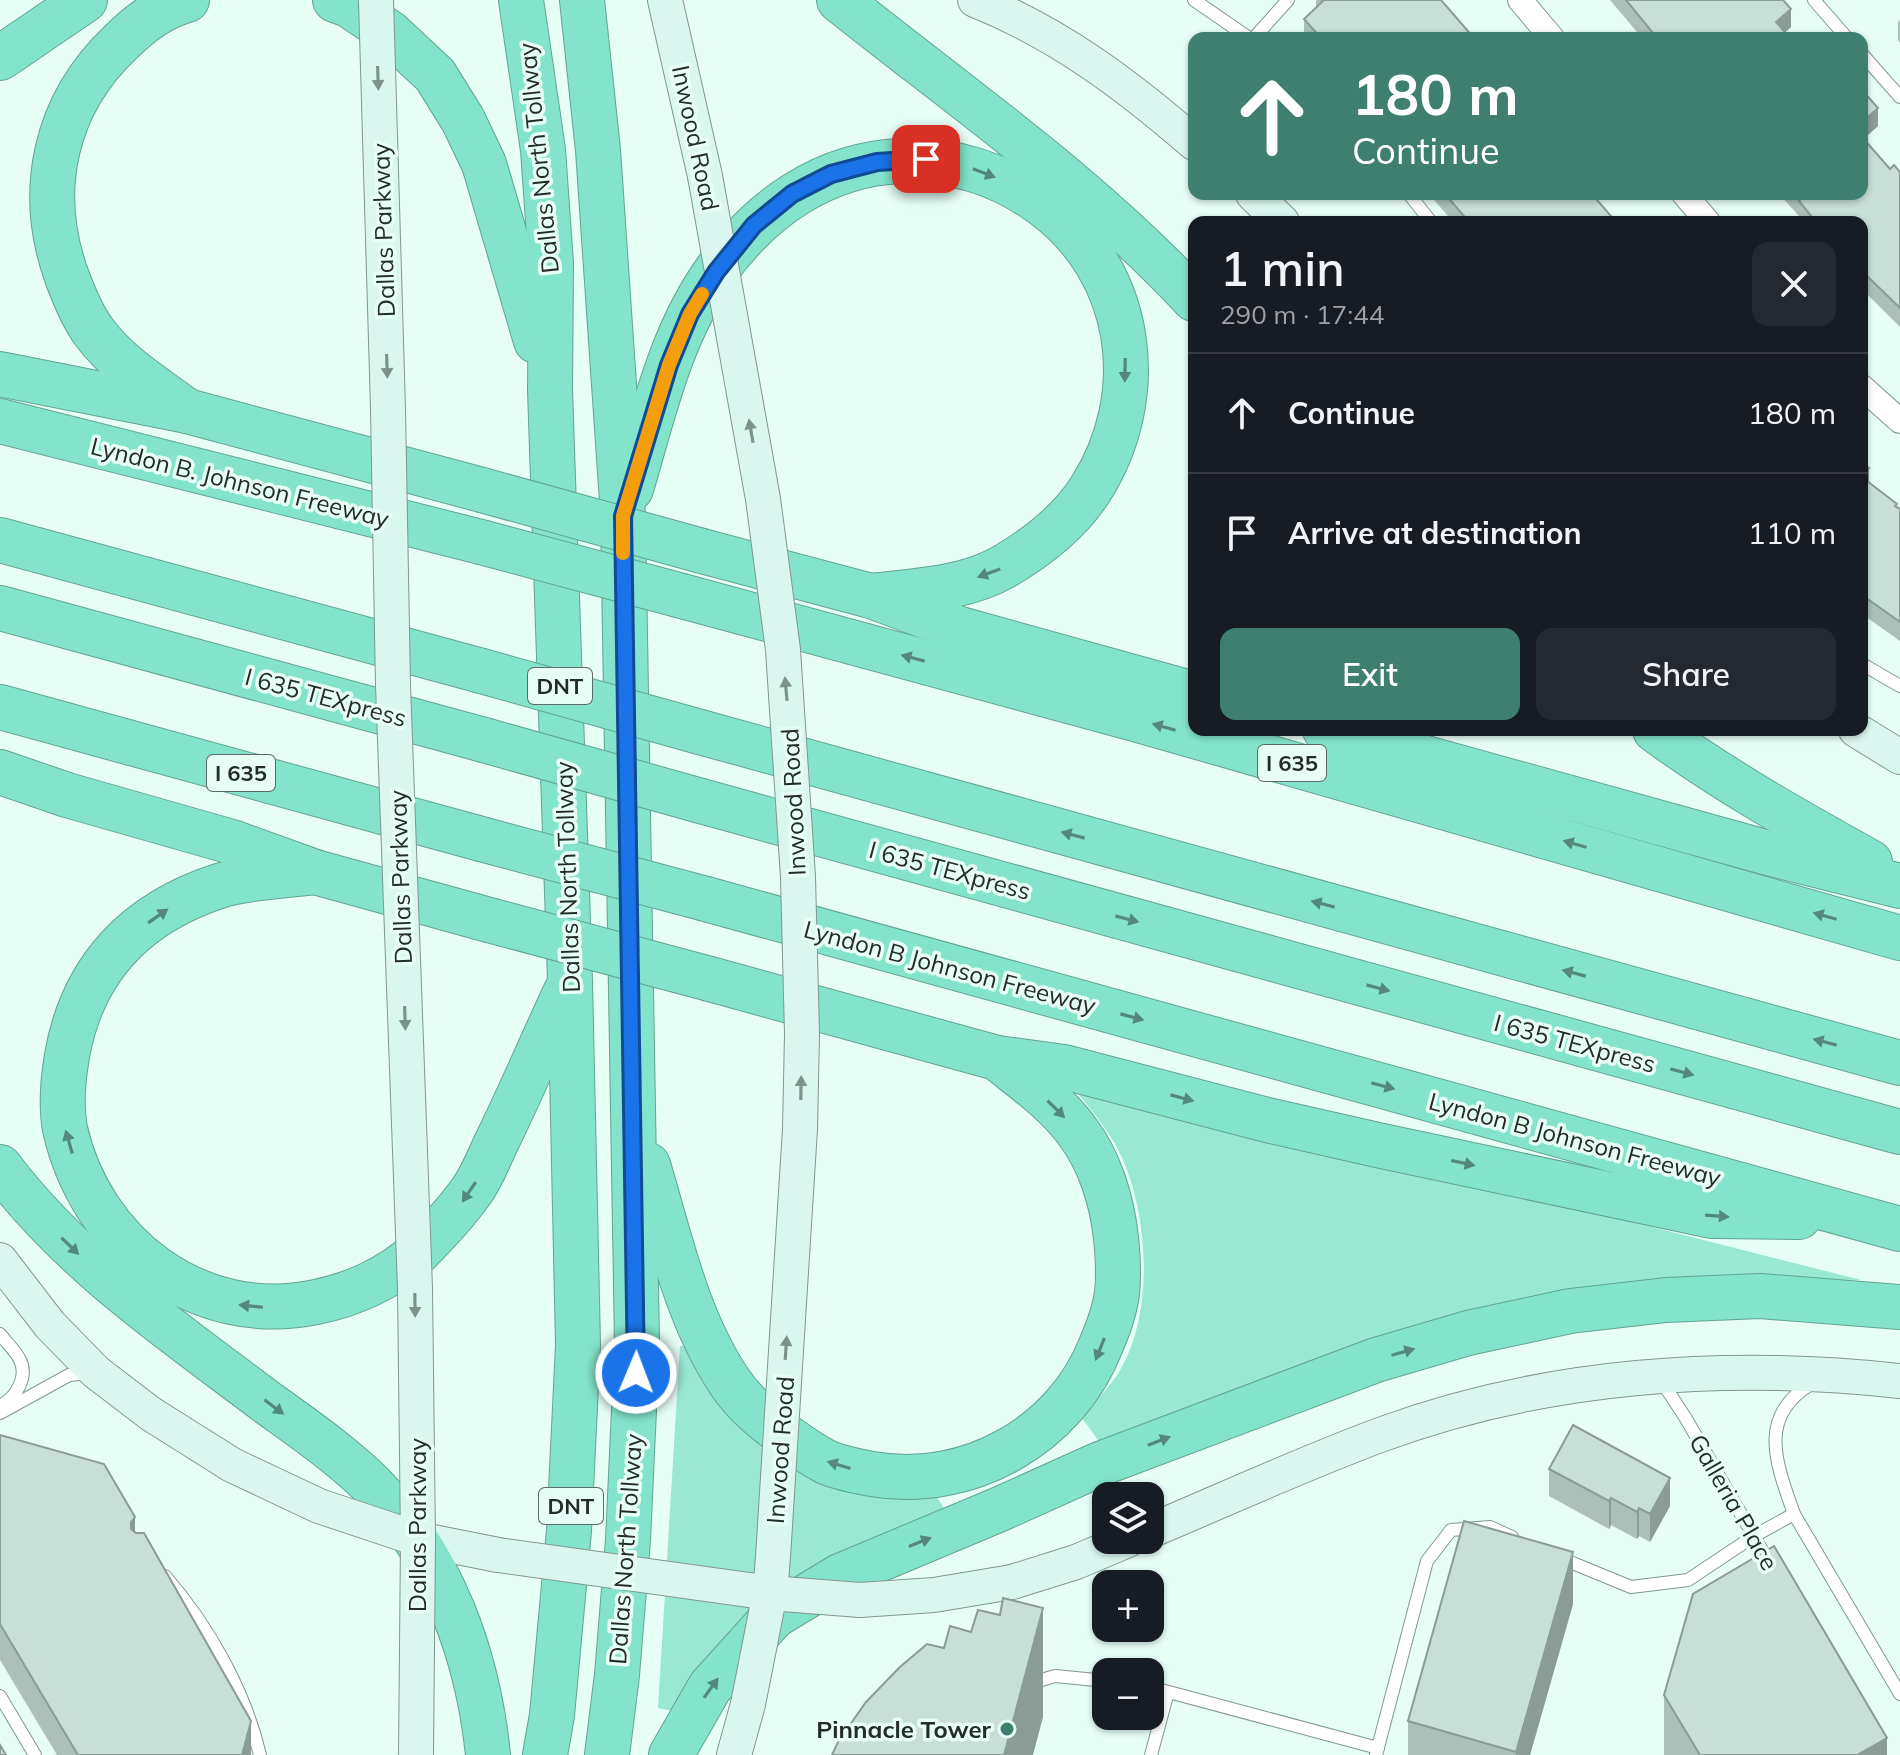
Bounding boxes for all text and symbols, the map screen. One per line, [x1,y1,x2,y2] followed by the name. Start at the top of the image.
[511,41,565,275] street label: Dallas North Tollway
[1352,59,1519,129] text: 180 m
[666,63,726,213] street label: Inwood Road
[1220,64,1324,168] icon: ahead
[372,66,385,91] one-way arrow
[892,125,960,193] pin
[1352,128,1500,173] text: Continue
[904,137,948,181] icon: arrive
[365,142,401,318] street label: Dallas Parkway
[972,167,996,180] one-way arrow
[1220,238,1345,298] text: 1 min
[1752,242,1836,326] button: close
[1220,298,1384,331] text: 290 m · 17:44
[381,354,394,379] one-way arrow
[1119,357,1131,383] one-way arrow
[1220,391,1264,435] icon: ahead
[1288,394,1415,432] text: Continue
[1748,394,1836,432] text: 180 m
[744,419,756,444] one-way arrow
[88,430,392,534] street label: Lyndon B. Johnson Freeway
[1220,511,1264,555] icon: arrive
[1288,514,1582,552] text: Arrive at destination
[1748,514,1836,552] text: 110 m
[977,567,1001,579] one-way arrow
[1220,628,1520,720] button: Exit
[1536,628,1836,720] button: Share
[900,652,925,664] one-way arrow
[242,661,410,733] street label: I 635 TEXpress
[528,668,592,704] road number: DNT
[779,676,792,701] one-way arrow
[1151,720,1175,733] one-way arrow
[774,727,812,877] street label: Inwood Road
[1258,745,1326,781] road number: I 635
[207,755,275,791] road number: I 635
[548,761,586,993] street label: Dallas North Tollway
[382,789,418,965] street label: Dallas Parkway
[1060,828,1085,840] one-way arrow
[866,834,1034,906] street label: I 635 TEXpress
[1563,837,1587,850] one-way arrow
[1311,897,1336,909] one-way arrow
[147,909,168,924] one-way arrow
[1813,909,1837,922] one-way arrow
[1116,913,1140,926] one-way arrow
[801,914,1099,1020] street label: Lyndon B Johnson Freeway
[1562,966,1586,979] one-way arrow
[1366,982,1390,995] one-way arrow
[399,1006,412,1031] one-way arrow
[1491,1007,1659,1079] street label: I 635 TEXpress
[1121,1011,1145,1024] one-way arrow
[1812,1035,1836,1048] one-way arrow
[1670,1067,1695,1079] one-way arrow
[794,1075,807,1100] one-way arrow
[1371,1080,1395,1093] one-way arrow
[1426,1086,1724,1192] street label: Lyndon B Johnson Freeway
[1171,1092,1195,1105] one-way arrow
[1046,1099,1065,1117] one-way arrow
[62,1129,75,1153] one-way arrow
[1450,1157,1475,1170] one-way arrow
[462,1182,477,1203] one-way arrow
[1705,1209,1730,1222] one-way arrow
[60,1237,79,1255] one-way arrow
[409,1293,421,1318] one-way arrow
[238,1299,263,1312] one-way arrow
[594,1331,678,1415] position arrow
[780,1335,793,1360] one-way arrow
[1093,1337,1106,1361] one-way arrow
[1392,1345,1416,1358] one-way arrow
[760,1375,800,1525] street label: Inwood Road
[264,1399,284,1415] one-way arrow
[1683,1429,1785,1575] street label: Galleria Place
[602,1432,648,1665] street label: Dallas North Tollway
[1148,1434,1172,1447] one-way arrow
[402,1438,432,1612] street label: Dallas Parkway
[826,1458,850,1471] one-way arrow
[1092,1482,1164,1730] map controls
[1092,1482,1164,1554] button: layers
[539,1488,603,1524] road number: DNT
[908,1536,932,1549] one-way arrow
[1092,1570,1164,1642] button: +
[1092,1658,1164,1730] button: −
[703,1678,718,1699] one-way arrow
[816,1714,992,1744] place label: Pinnacle Tower
[998,1720,1016,1738] marker: Pinnacle Tower

